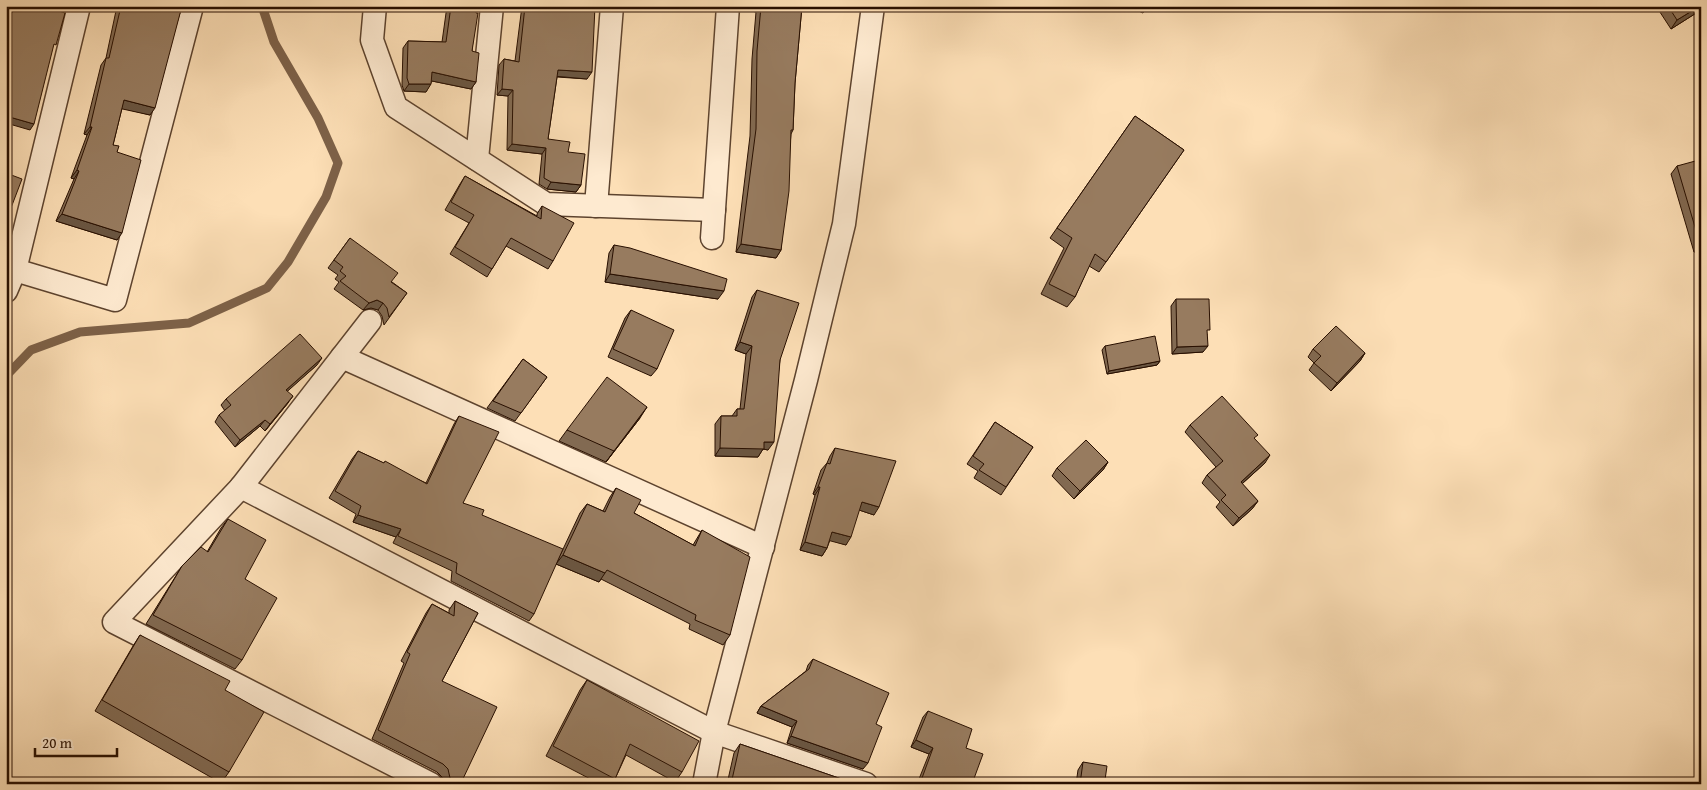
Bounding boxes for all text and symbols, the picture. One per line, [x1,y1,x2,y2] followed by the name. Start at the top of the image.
[35,725,118,757] scale bar
[42,732,73,753] text: 20 m

